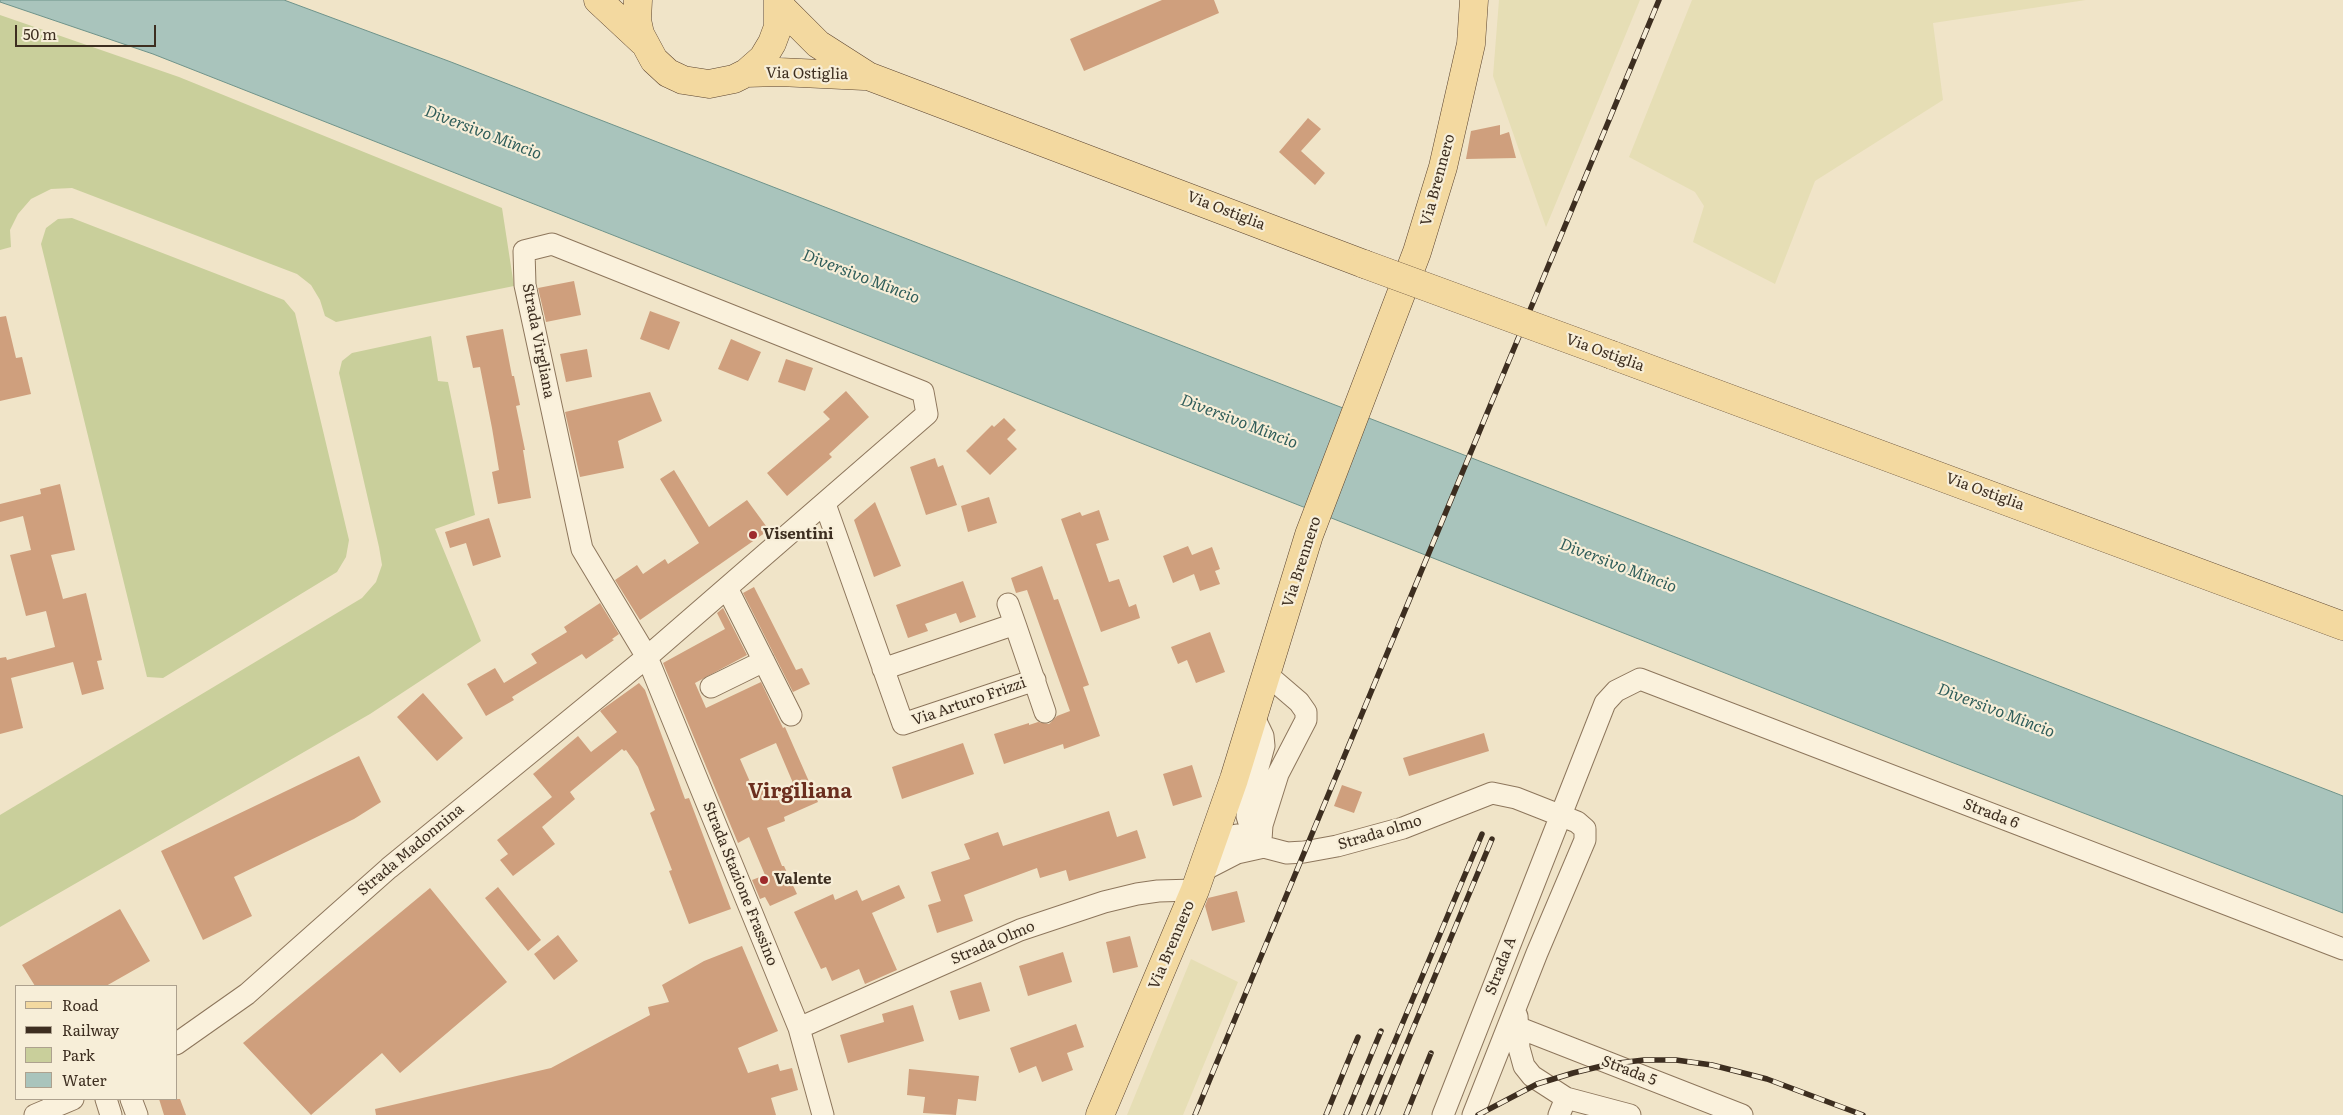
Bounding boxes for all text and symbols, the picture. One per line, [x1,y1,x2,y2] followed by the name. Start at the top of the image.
[18,15,159,47] scale bar
[23,22,57,45] text: 50 m
[766,64,848,84] street label: Via Ostiglia
[422,102,544,164] water label: Diversivo Mincio
[1417,132,1459,228] street label: Via Brennero
[1184,188,1268,234] street label: Via Ostiglia
[800,246,922,308] water label: Diversivo Mincio
[518,282,558,400] street label: Strada Virgliana
[1563,330,1647,376] street label: Via Ostiglia
[1178,391,1300,453] water label: Diversivo Mincio
[1943,469,2027,515] street label: Via Ostiglia
[1279,514,1325,610] street label: Via Brennero
[763,526,834,544] place label: Visentini
[747,529,759,541] marker: Visentini
[1557,535,1679,597] water label: Diversivo Mincio
[910,674,1028,730] street label: Via Arturo Frizzi
[1935,680,2057,742] water label: Diversivo Mincio
[748,780,852,804] district label: Virgiliana
[1961,795,2021,833] street label: Strada 6
[699,799,781,969] street label: Strada Stazione Frassino
[354,800,468,900] street label: Strada Madonnina
[1336,812,1424,854] street label: Strada olmo
[774,871,832,889] place label: Valente
[758,874,770,886] marker: Valente
[1145,898,1199,992] street label: Via Brennero
[948,917,1038,969] street label: Strada Olmo
[1482,934,1520,998] street label: Strada A
[15,985,178,1100] legend
[62,993,98,1016] text: Road
[62,1018,119,1041] text: Railway
[62,1043,95,1066] text: Park
[1599,1052,1659,1090] street label: Strada 5
[62,1068,107,1091] text: Water

